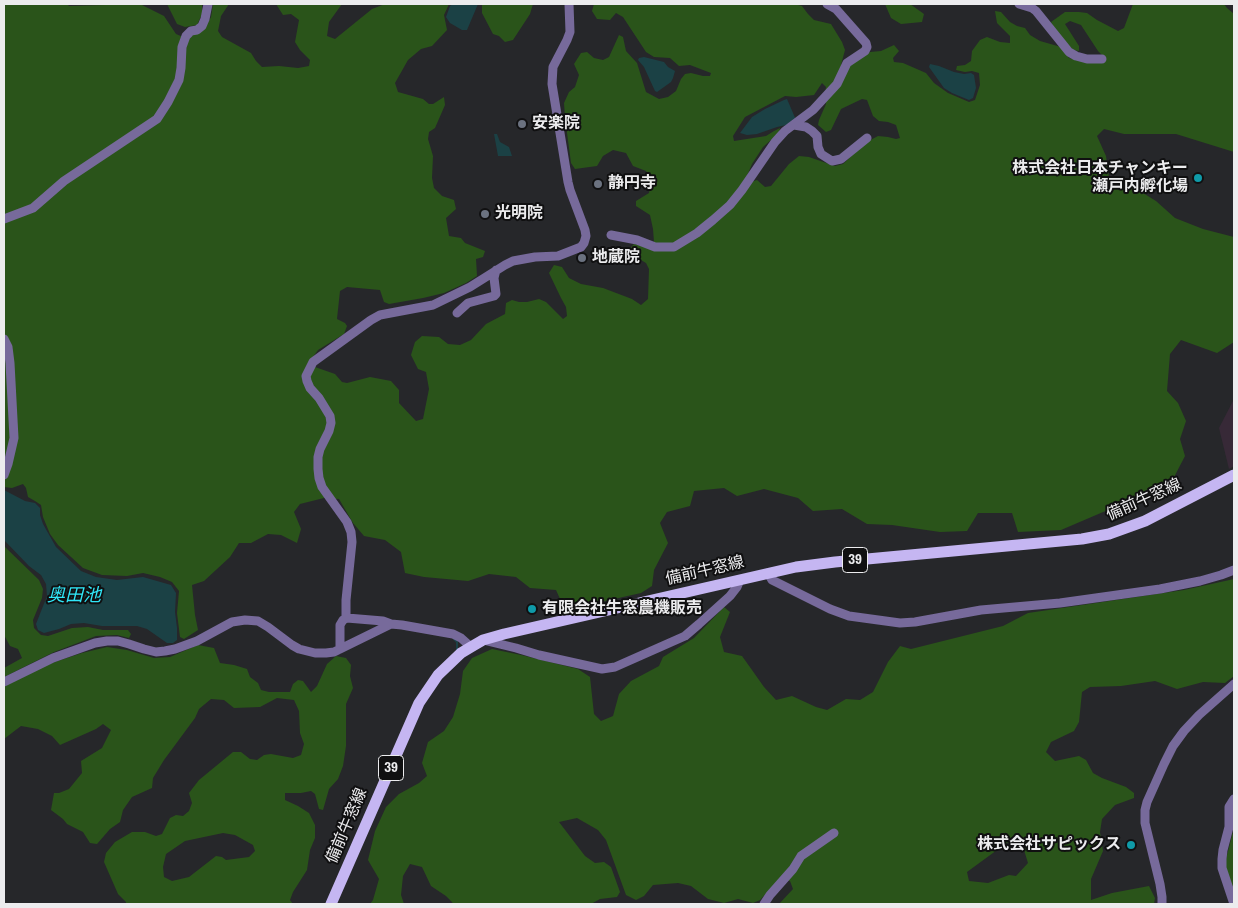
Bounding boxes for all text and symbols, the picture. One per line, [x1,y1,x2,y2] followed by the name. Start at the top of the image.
[532,114,580,134] place label: 安楽院
[516,118,528,130] marker: 安楽院
[1012,159,1188,197] place label: 株式会社日本チャンキー 瀬戸内孵化場
[1192,172,1204,184] marker: 株式会社日本チャンキー 瀬戸内孵化場
[608,174,656,194] place label: 静円寺
[592,178,604,190] marker: 静円寺
[495,204,543,224] place label: 光明院
[479,208,491,220] marker: 光明院
[592,248,640,268] place label: 地蔵院
[576,252,588,264] marker: 地蔵院
[1104,475,1184,525] street label: 備前牛窓線
[842,548,868,572] road number: 39
[664,553,746,589] street label: 備前牛窓線
[47,585,101,607] water label: 奥田池
[542,599,702,619] place label: 有限会社牛窓農機販売
[526,603,538,615] marker: 有限会社牛窓農機販売
[378,756,404,780] road number: 39
[323,785,371,867] street label: 備前牛窓線
[977,835,1121,855] place label: 株式会社サピックス
[1125,839,1137,851] marker: 株式会社サピックス

